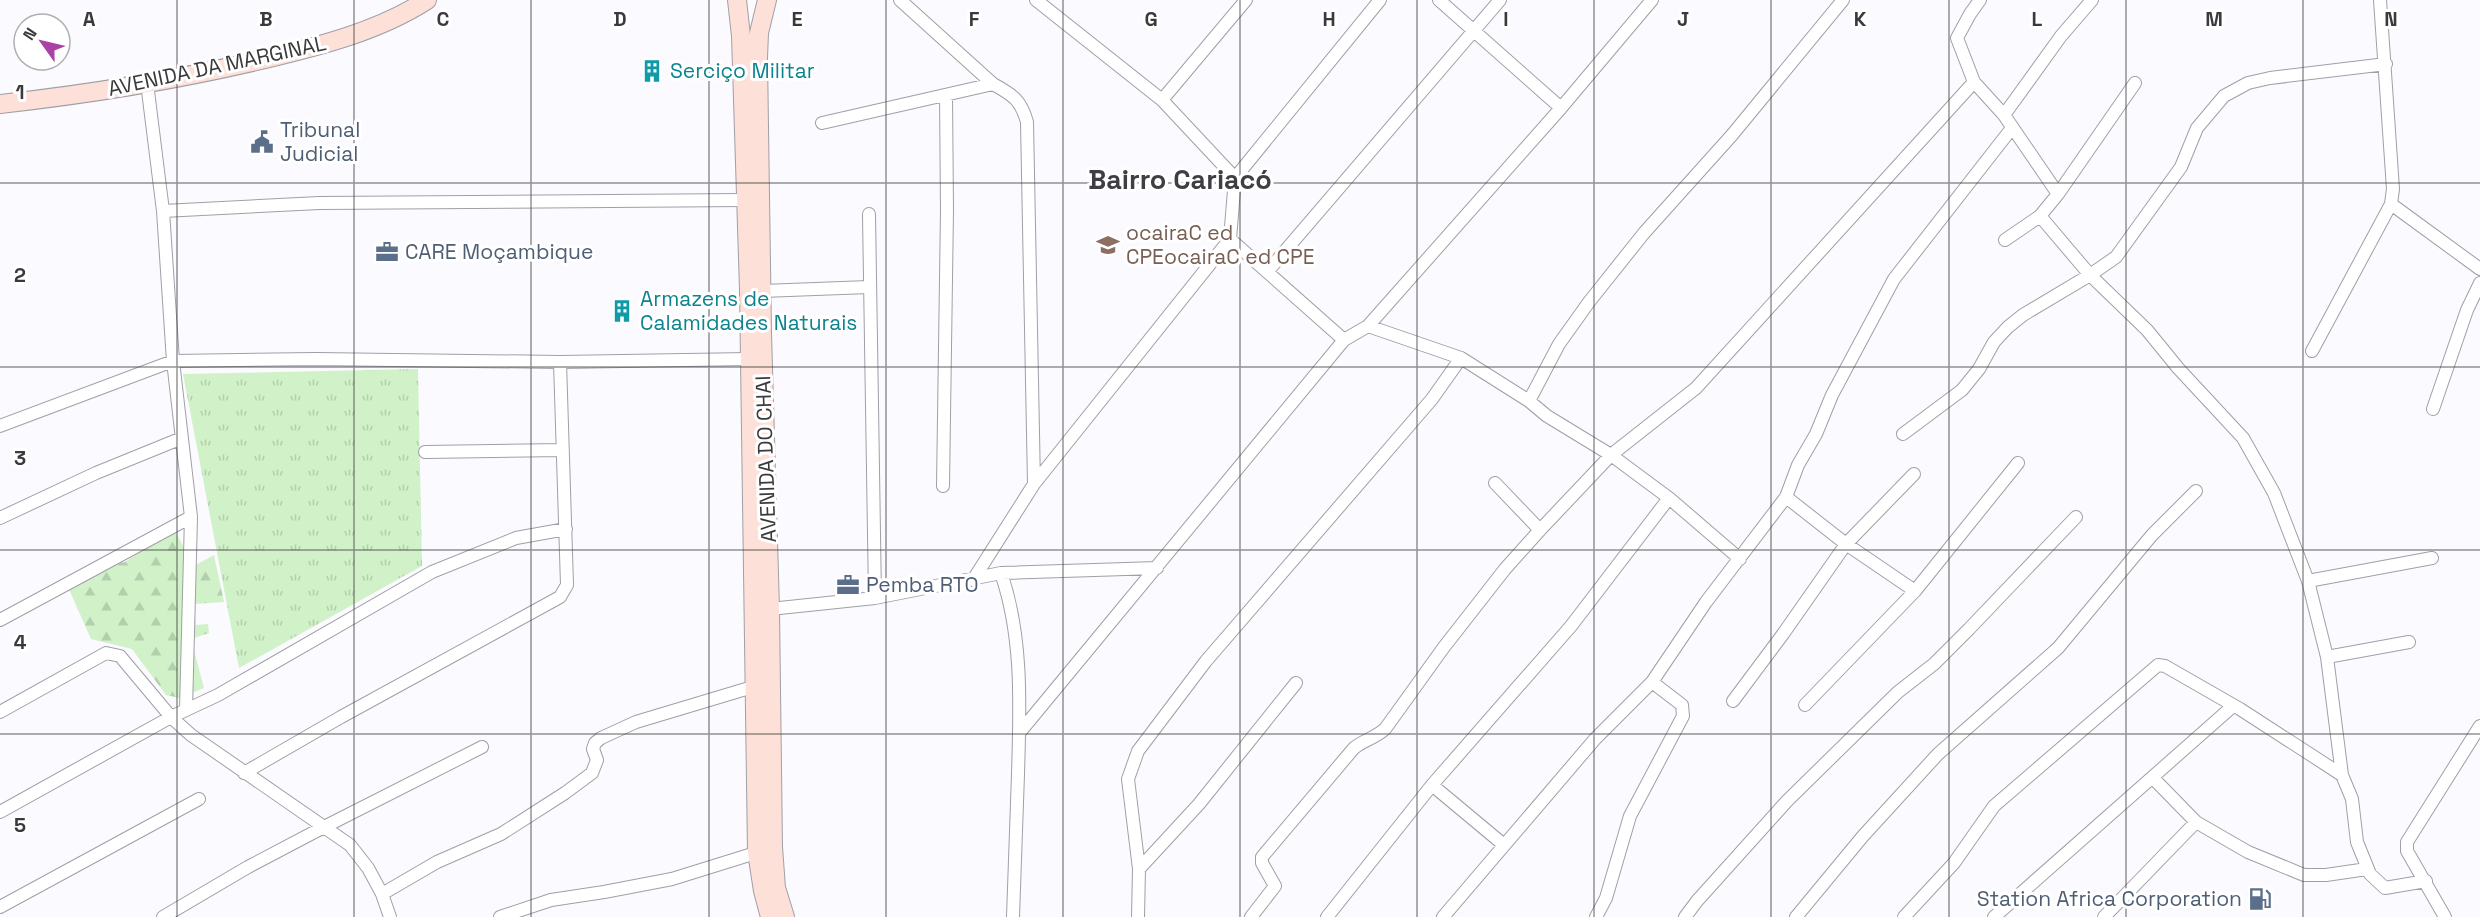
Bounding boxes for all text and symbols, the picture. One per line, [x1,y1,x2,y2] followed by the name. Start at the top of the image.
[83,6,96,32] text: A
[259,6,273,32] text: B
[437,6,450,32] text: C
[613,6,627,32] text: D
[791,6,803,32] text: E
[969,6,980,32] text: F
[1144,6,1158,32] text: G
[1322,6,1336,32] text: H
[1503,6,1509,32] text: I
[1677,6,1689,32] text: J
[1854,6,1867,32] text: K
[2032,6,2043,32] text: L
[2205,6,2223,32] text: M
[2384,6,2398,32] text: N
[12,12,72,72] north arrow
[18,24,42,44] text: N
[105,29,328,102] street label: AVENIDA DA MARGINAL
[670,57,815,84] place label: Serciço Militar
[639,58,665,84] building icon: Serciço Militar
[15,79,25,105] text: 1
[280,116,360,167] place label: Tribunal Judicial
[249,129,275,155] public building icon: Tribunal Judicial
[1088,162,1272,197] district label: Bairro Cariacó
[1126,219,1314,270] place label: ocairaC ed CPEocairaC ed CPE
[1095,232,1121,258] school or university icon: ocairaC ed CPEocairaC ed CPE
[405,238,593,265] place label: CARE Moçambique
[374,239,400,265] office icon: CARE Moçambique
[14,262,26,288] text: 2
[640,285,857,336] place label: Armazens de Calamidades Naturais
[609,298,635,324] building icon: Armazens de Calamidades Naturais
[749,375,782,543] street label: AVENIDA DO CHAI
[14,445,26,471] text: 3
[866,571,979,598] place label: Pemba RTO
[835,572,861,598] office icon: Pemba RTO
[14,629,27,655] text: 4
[14,812,26,838] text: 5
[1977,885,2242,912] place label: Station Africa Corporation
[2247,886,2273,912] fuel station icon: Station Africa Corporation

